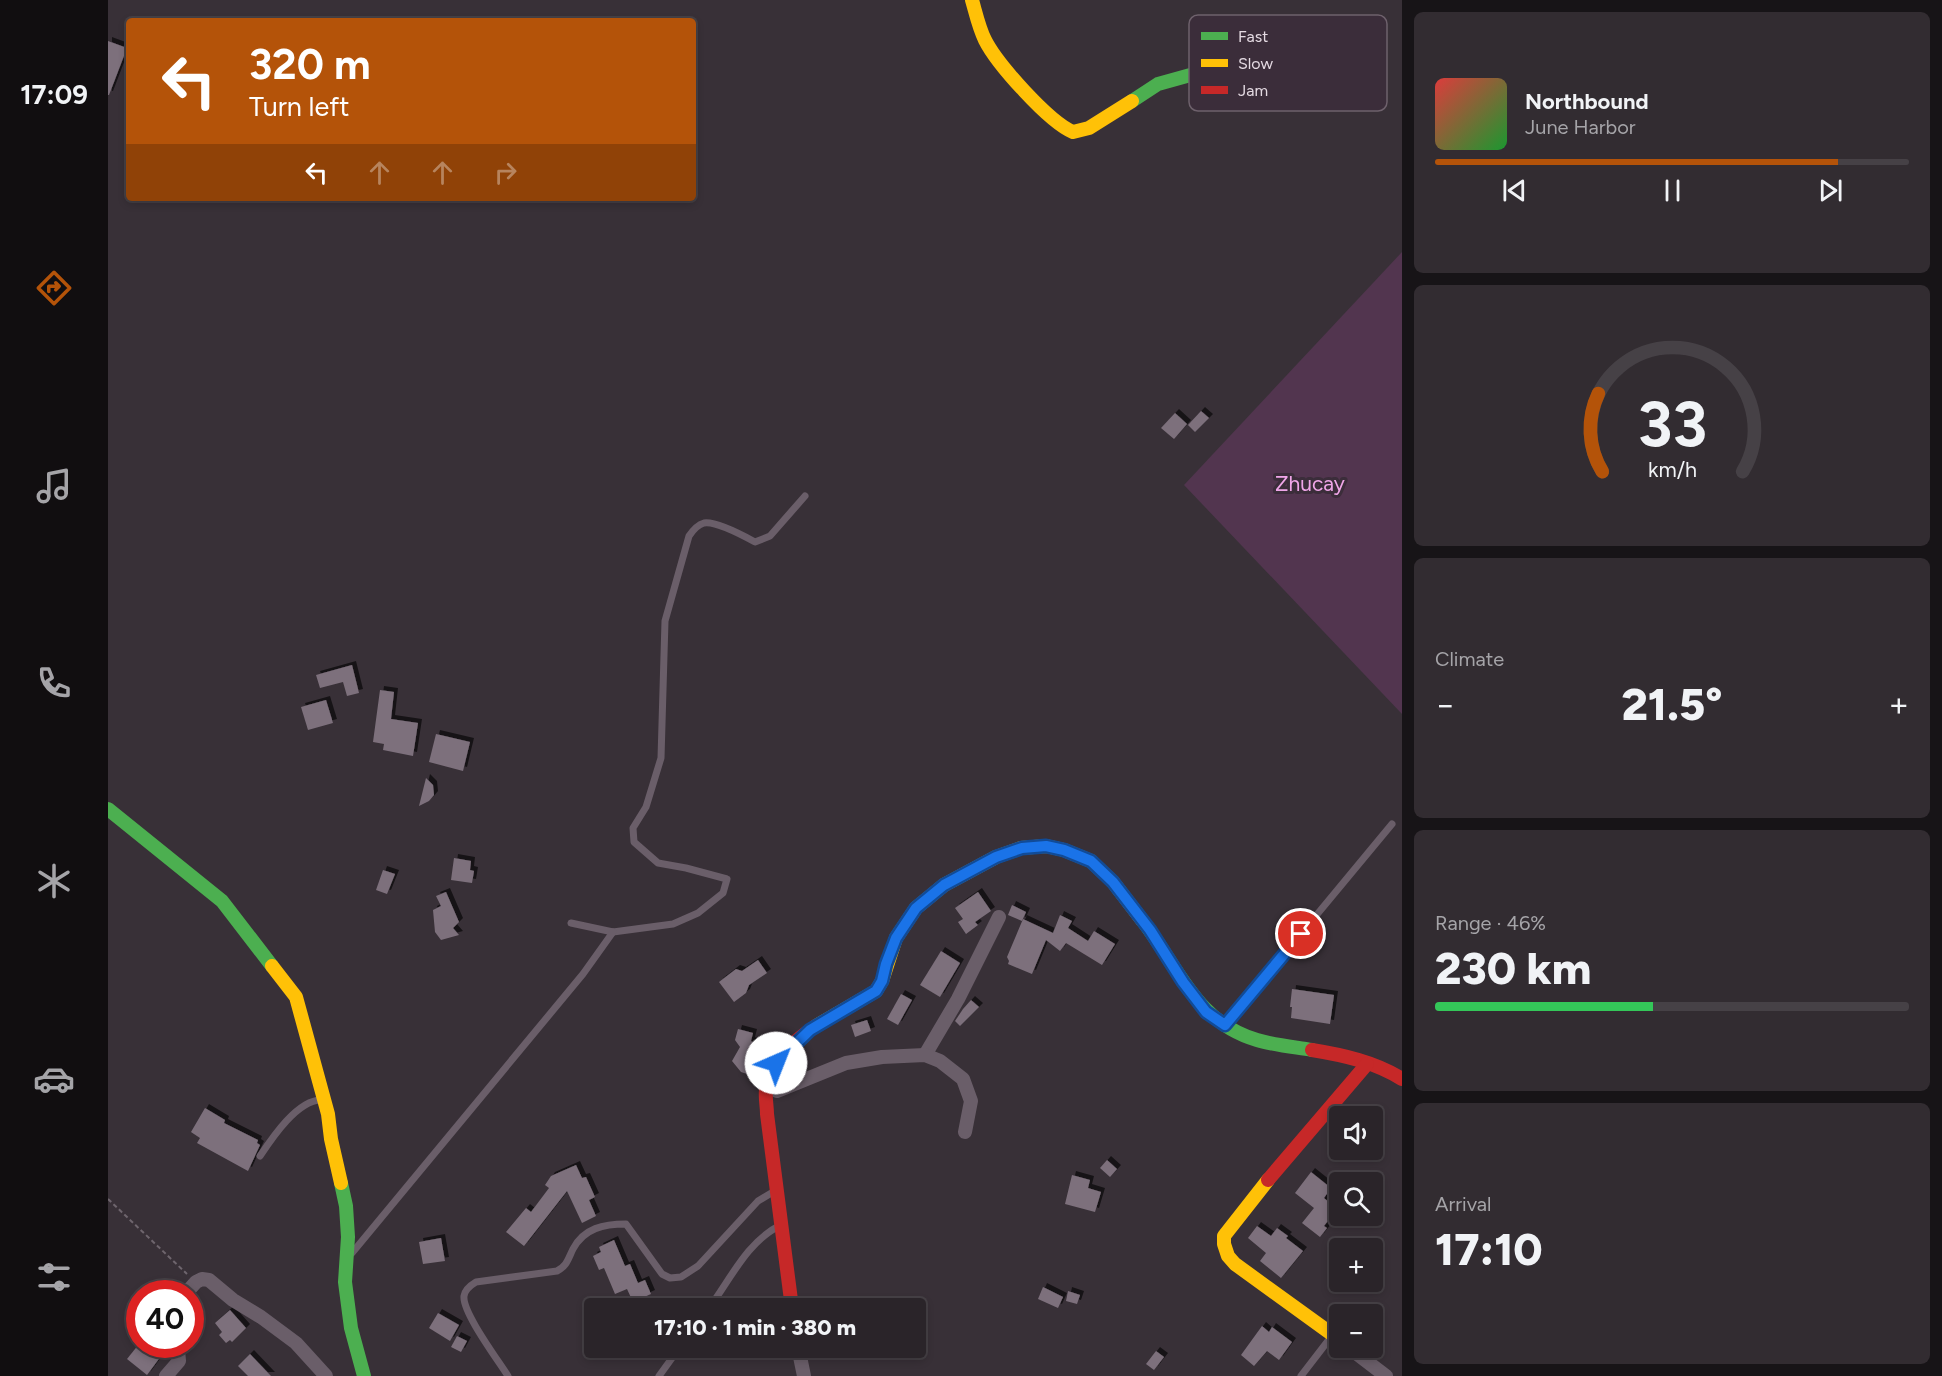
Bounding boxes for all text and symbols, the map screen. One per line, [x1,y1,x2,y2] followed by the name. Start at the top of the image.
[1189,15,1387,111] legend
[1238,27,1268,46] text: Fast
[249,39,371,90] text: 320 m
[150,42,228,120] icon: left
[1238,54,1273,73] text: Slow
[20,78,88,111] text: 17:09
[1238,81,1268,100] text: Jam
[1525,88,1649,115] text: Northbound
[249,90,349,123] text: Turn left
[1525,115,1636,139] text: June Harbor
[300,156,333,189] icon: left
[363,156,396,189] icon: ahead
[426,156,459,189] icon: ahead
[489,156,522,189] icon: right
[1498,174,1531,207] icon: previous
[1656,174,1689,207] icon: pause
[1814,174,1847,207] icon: next
[33,267,75,309] icon: directions
[1637,387,1707,462] text: 33
[1648,458,1696,483] text: km/h
[33,465,75,507] icon: music
[1275,471,1345,496] park label: Zhucay
[1435,647,1504,671] text: Climate
[33,662,75,704] icon: phone
[1621,677,1723,731] text: 21.5°
[1435,685,1456,724] text: −
[1888,685,1909,724] text: +
[33,860,75,902] icon: climate
[1275,908,1326,959] pin
[1435,911,1546,935] text: Range · 46%
[1284,917,1317,950] icon: arrive
[1435,941,1592,995] text: 230 km
[744,1031,808,1095] position arrow
[33,1058,75,1100] icon: car
[1329,1106,1383,1358] map controls
[1329,1106,1383,1160] button: sound
[1329,1172,1383,1226] button: search
[1435,1192,1491,1216] text: Arrival
[1435,1222,1543,1276] text: 17:10
[1329,1238,1383,1292] button: +
[33,1256,75,1298] icon: filters
[126,1280,204,1358] speed limit sign: 40
[1329,1304,1383,1358] button: −
[654,1314,856,1341] text: 17:10 · 1 min · 380 m

